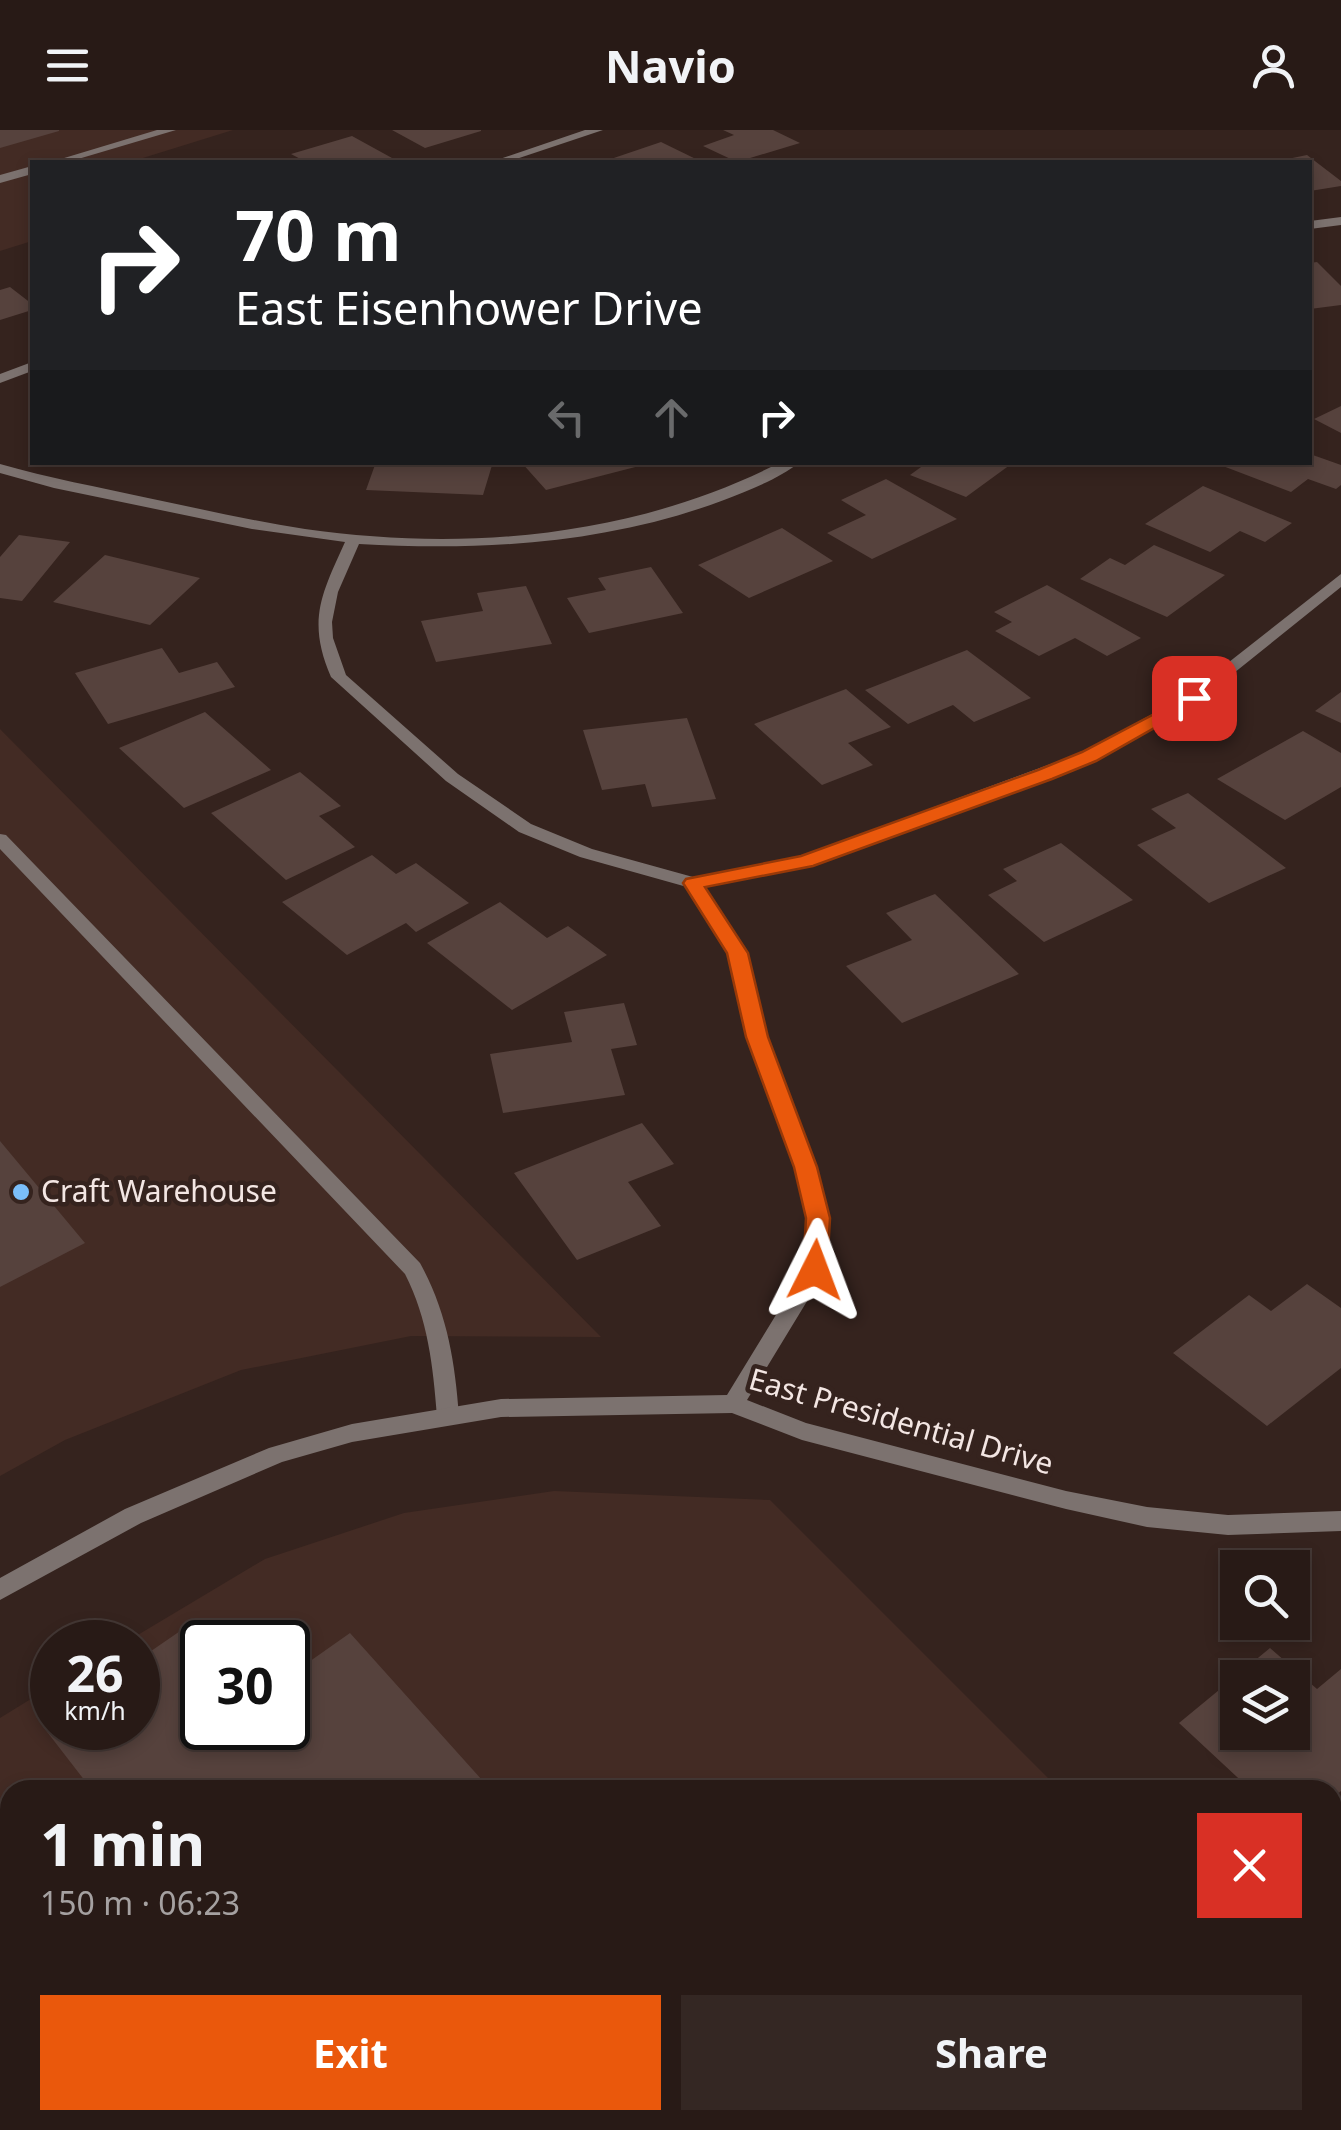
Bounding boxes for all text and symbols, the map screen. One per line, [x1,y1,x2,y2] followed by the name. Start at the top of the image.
[605,35,736,96] text: Navio
[40,38,95,93] icon: menu
[1246,38,1301,93] icon: person
[235,186,402,282] text: 70 m
[70,200,200,330] icon: right
[235,277,703,338] text: East Eisenhower Drive
[539,390,594,445] icon: left
[644,390,699,445] icon: ahead
[749,390,804,445] icon: right
[1152,656,1237,741] pin
[1167,671,1222,726] icon: arrive
[41,1170,277,1211] place label: Craft Warehouse
[10,1181,32,1203] marker: Craft Warehouse
[763,1218,867,1322] position arrow
[745,1358,1058,1484] street label: East Presidential Drive
[1220,1550,1310,1750] map controls
[1220,1550,1310,1640] button: search
[180,1620,310,1750] speed limit sign: 30
[66,1639,124,1707] text: 26
[1220,1660,1310,1750] button: layers
[64,1693,126,1727] text: km/h
[40,1802,205,1884] text: 1 min
[1197,1813,1302,1918] button: close
[40,1881,240,1924] text: 150 m · 06:23
[40,1995,661,2110] button: Exit
[681,1995,1302,2110] button: Share

